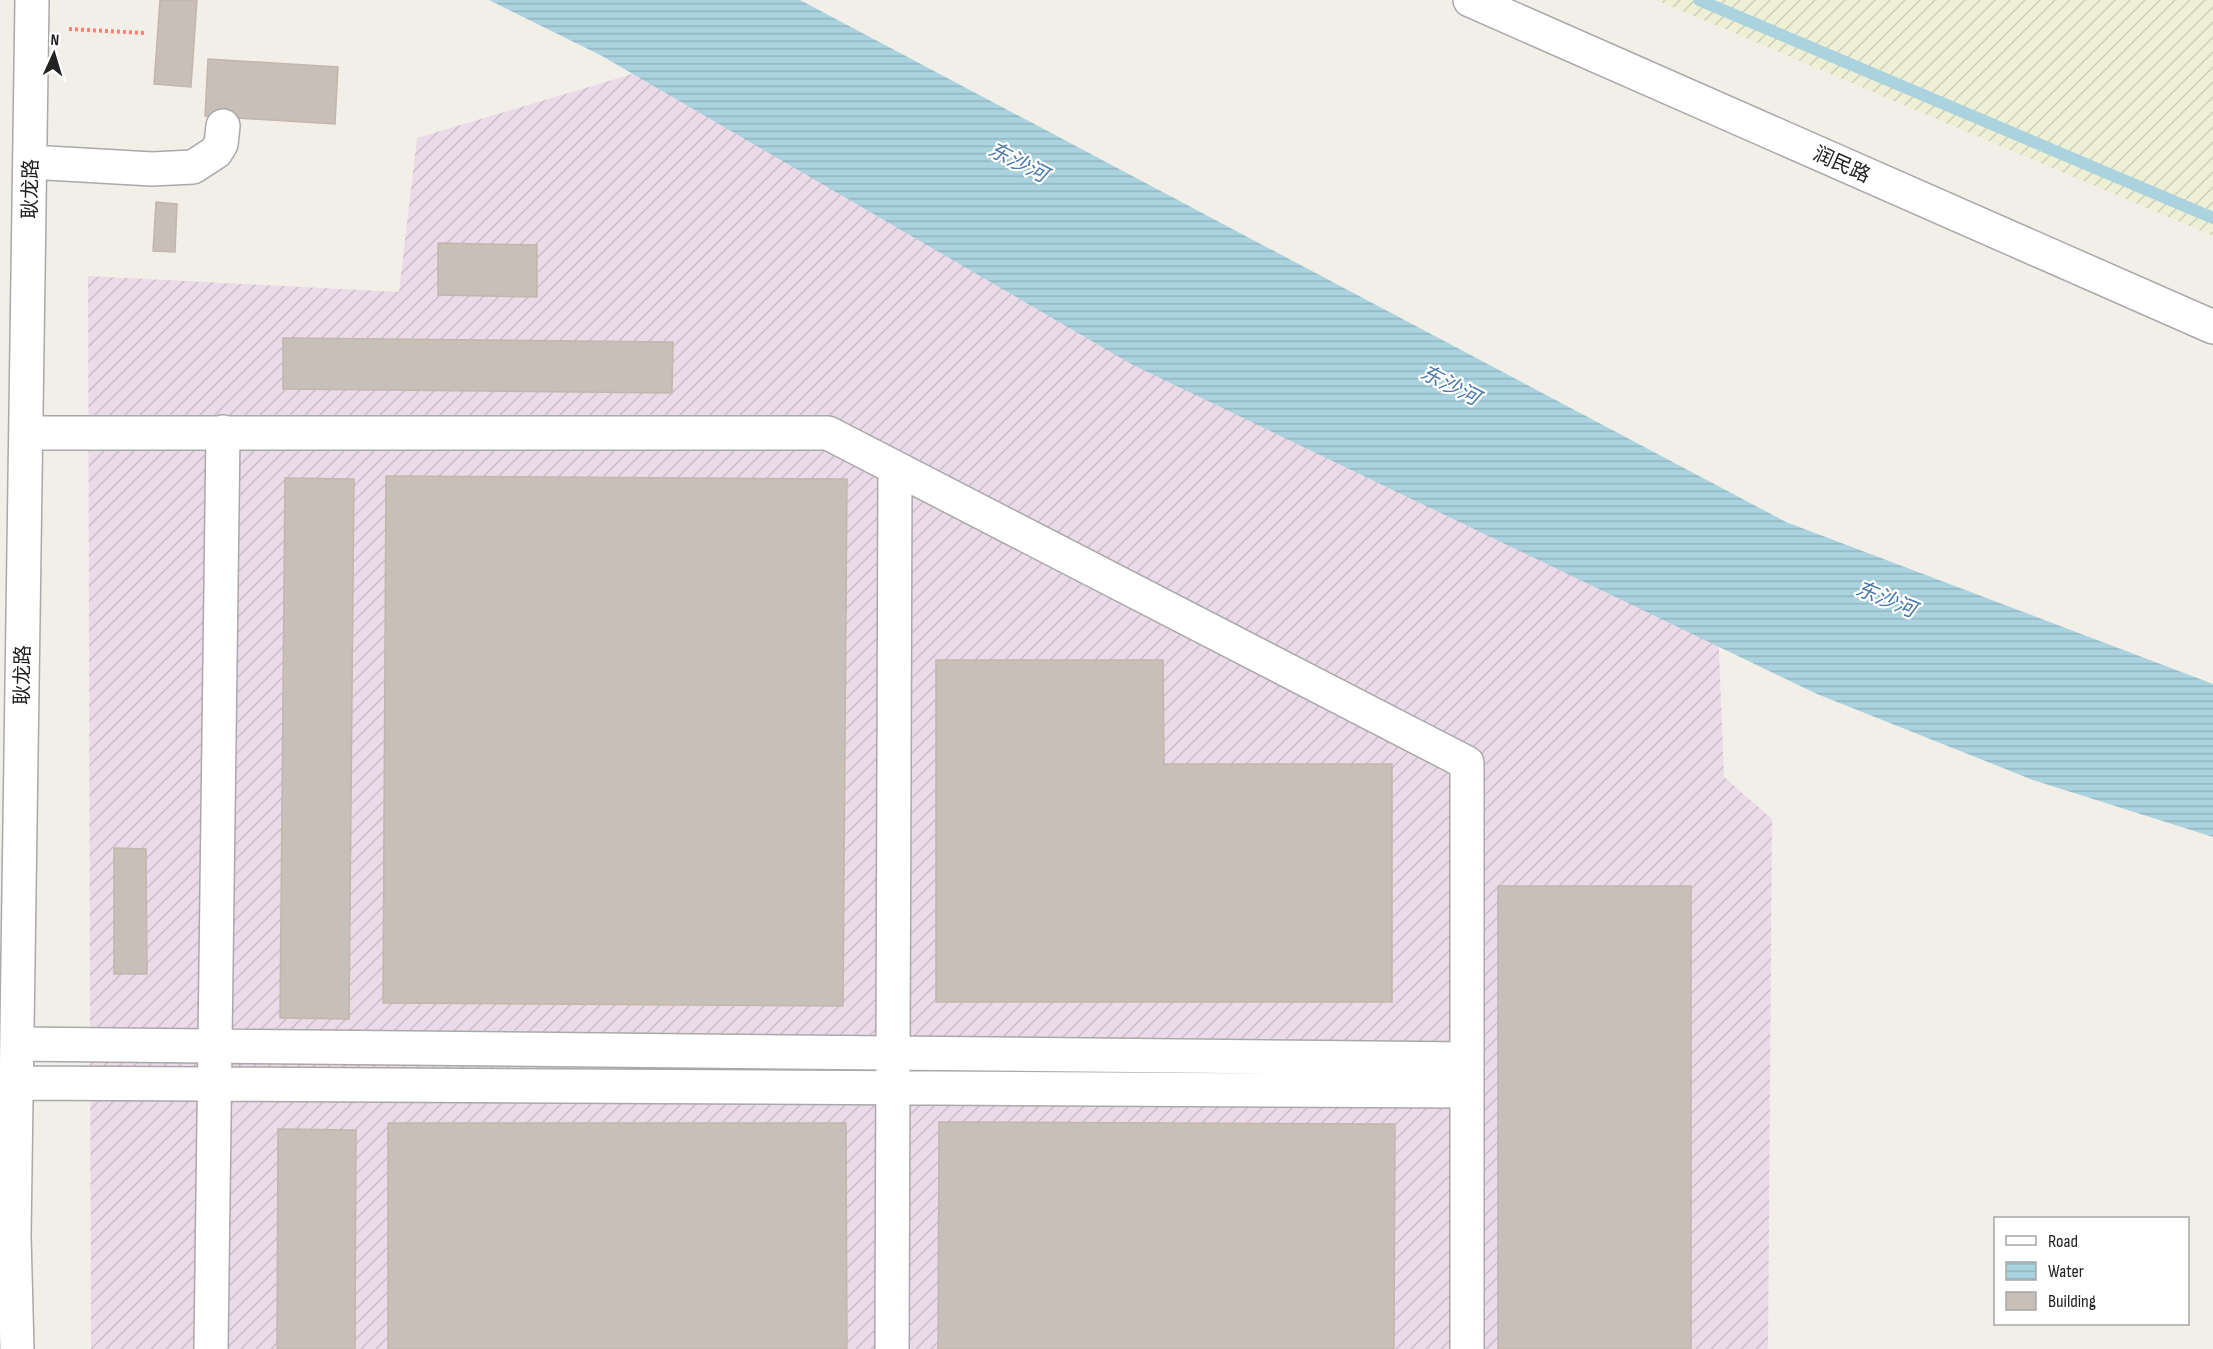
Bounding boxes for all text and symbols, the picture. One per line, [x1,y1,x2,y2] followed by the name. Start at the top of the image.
[24,24,84,84] north arrow
[50,31,60,50] text: N
[984,137,1055,190] water label: 东沙河
[1809,142,1874,188] street label: 润民路
[18,159,44,219] street label: 耿龙路
[1416,360,1487,413] water label: 东沙河
[1852,576,1923,624] water label: 东沙河
[10,645,36,705] street label: 耿龙路
[1994,1217,2189,1325] legend
[2048,1231,2078,1252] text: Road
[2048,1261,2084,1282] text: Water
[2048,1291,2096,1312] text: Building

